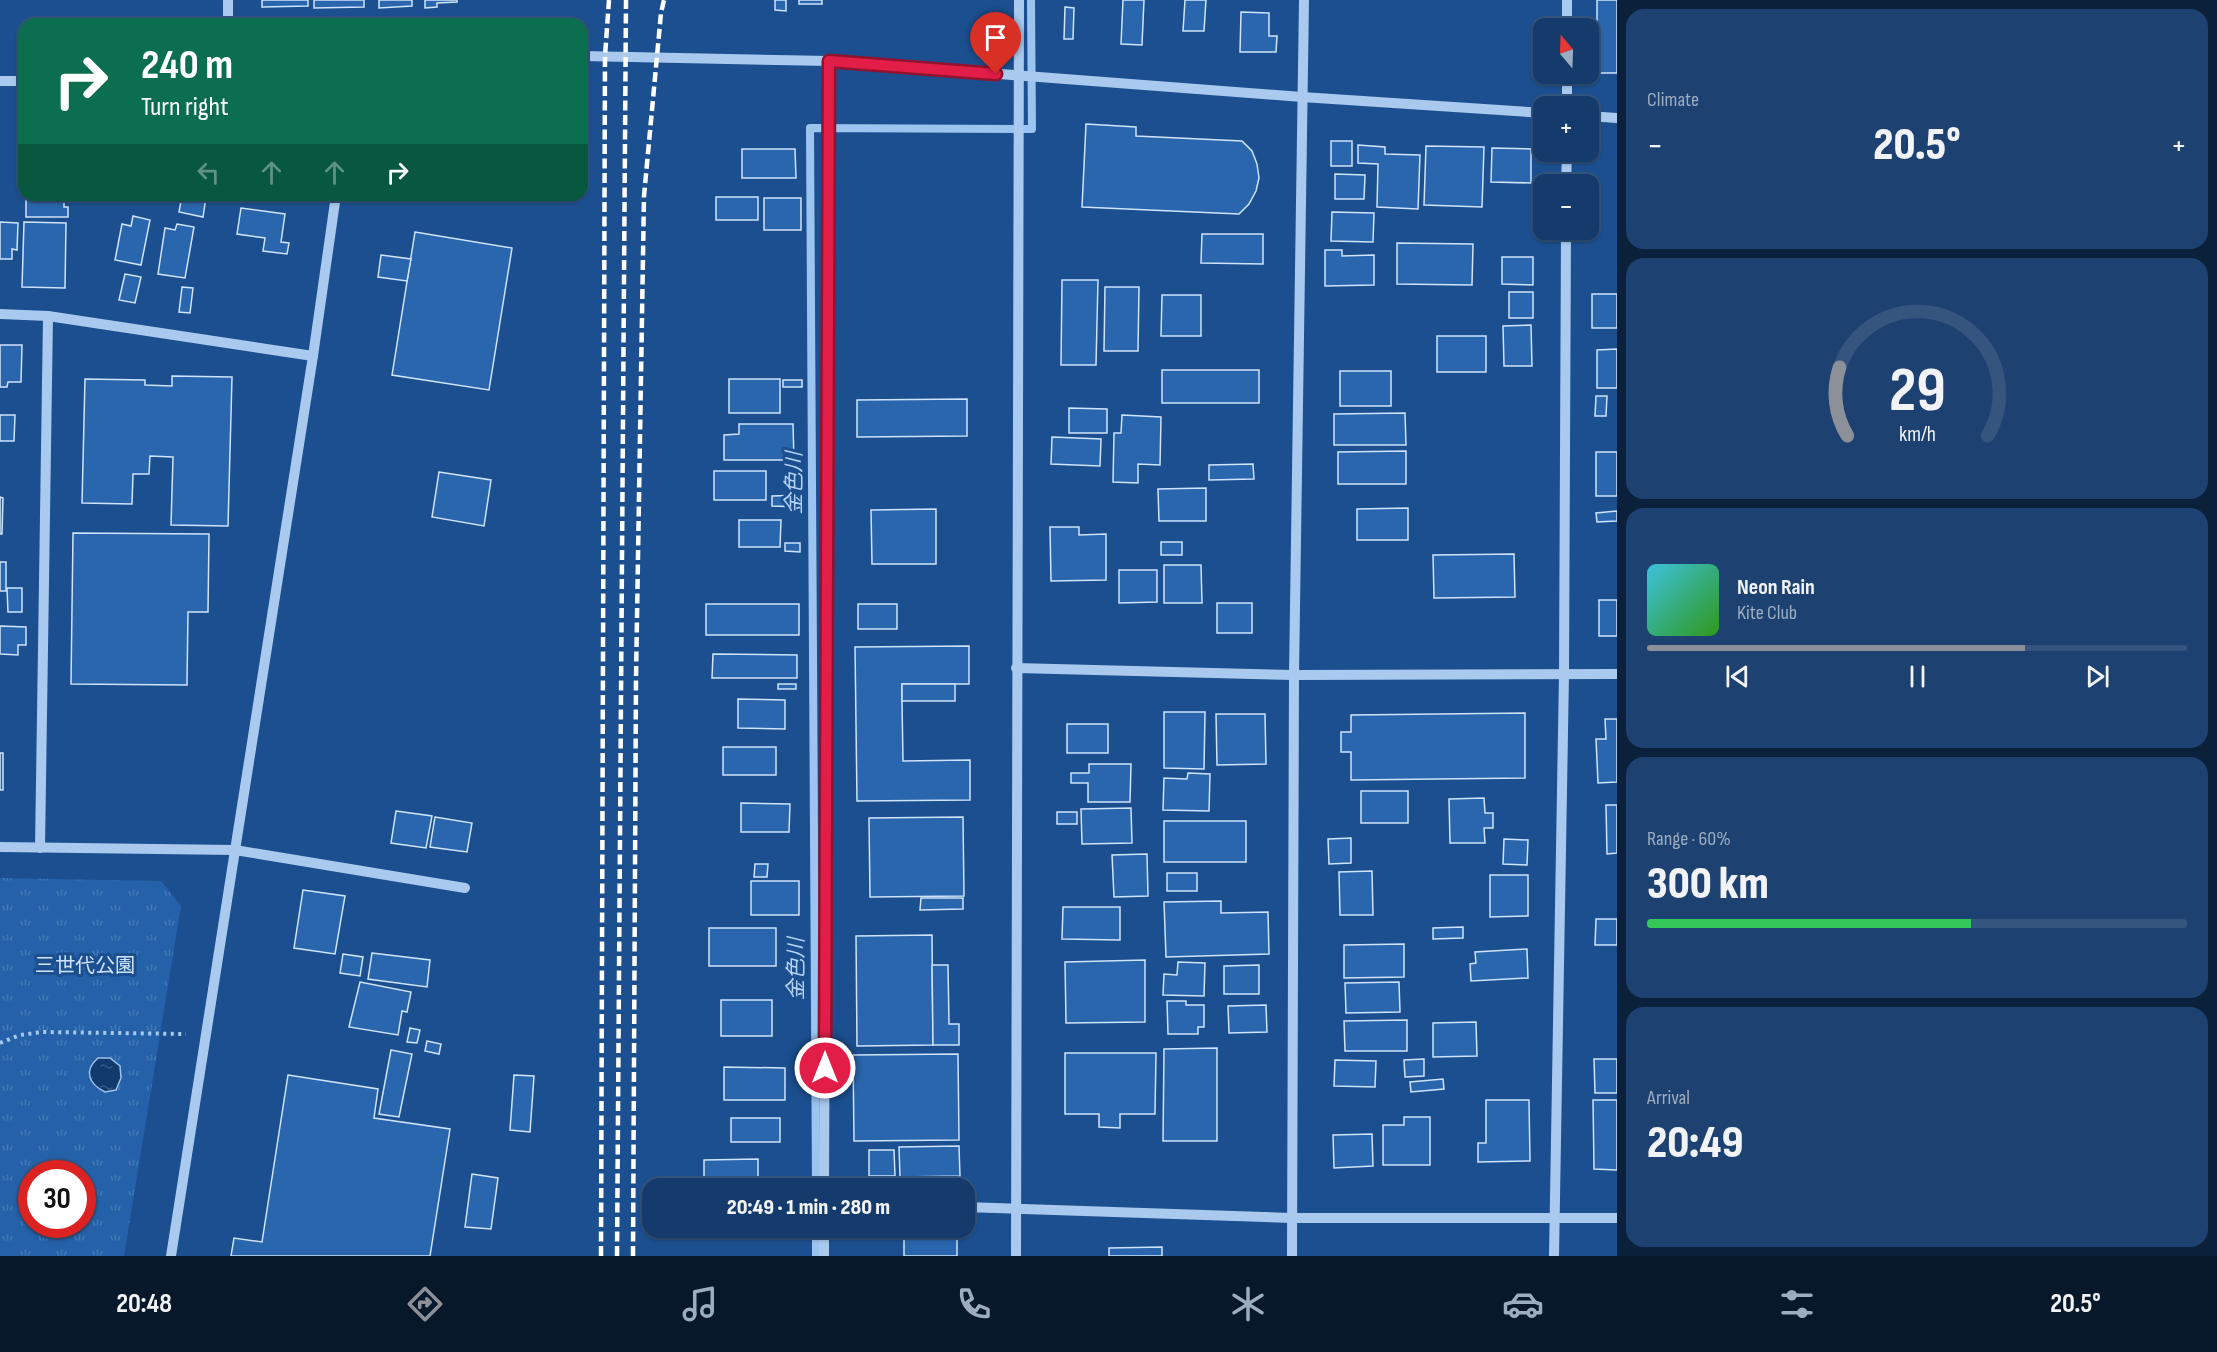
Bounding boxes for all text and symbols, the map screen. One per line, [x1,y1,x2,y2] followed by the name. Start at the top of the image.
[970,12,1021,74] pin
[1533,18,1599,84] north arrow
[1533,18,1599,240] map controls
[979,21,1012,54] icon: arrive
[141,40,233,91] text: 240 m
[42,42,120,120] icon: right
[1647,88,1699,112] text: Climate
[141,91,228,123] text: Turn right
[1533,96,1599,162] button: +
[1873,118,1961,173] text: 20.5°
[1647,126,1663,166] text: −
[2171,126,2187,166] text: +
[192,156,225,189] icon: left
[255,156,288,189] icon: ahead
[318,156,351,189] icon: ahead
[381,156,414,189] icon: right
[1533,174,1599,240] button: −
[1889,354,1945,429] text: 29
[1898,422,1936,447] text: km/h
[782,450,807,515] water label: 金色川
[1737,574,1815,601] text: Neon Rain
[1737,601,1797,625] text: Kite Club
[1721,660,1754,693] icon: previous
[1901,660,1934,693] icon: pause
[2081,660,2114,693] icon: next
[1647,827,1731,851] text: Range · 60%
[1647,857,1769,912] text: 300 km
[784,936,809,1001] water label: 金色川
[35,954,135,978] park label: 三世代公園
[793,1036,857,1100] position arrow
[1647,1086,1690,1110] text: Arrival
[1647,1116,1743,1171] text: 20:49
[18,1160,96,1238] speed limit sign: 30
[727,1194,890,1221] text: 20:49 · 1 min · 280 m
[404,1283,446,1325] icon: directions
[679,1283,721,1325] icon: music
[953,1283,995,1325] icon: phone
[1227,1283,1269,1325] icon: climate
[1502,1283,1544,1325] icon: car
[1776,1283,1818,1325] icon: filters
[116,1288,172,1320] text: 20:48
[2050,1288,2101,1320] text: 20.5°

